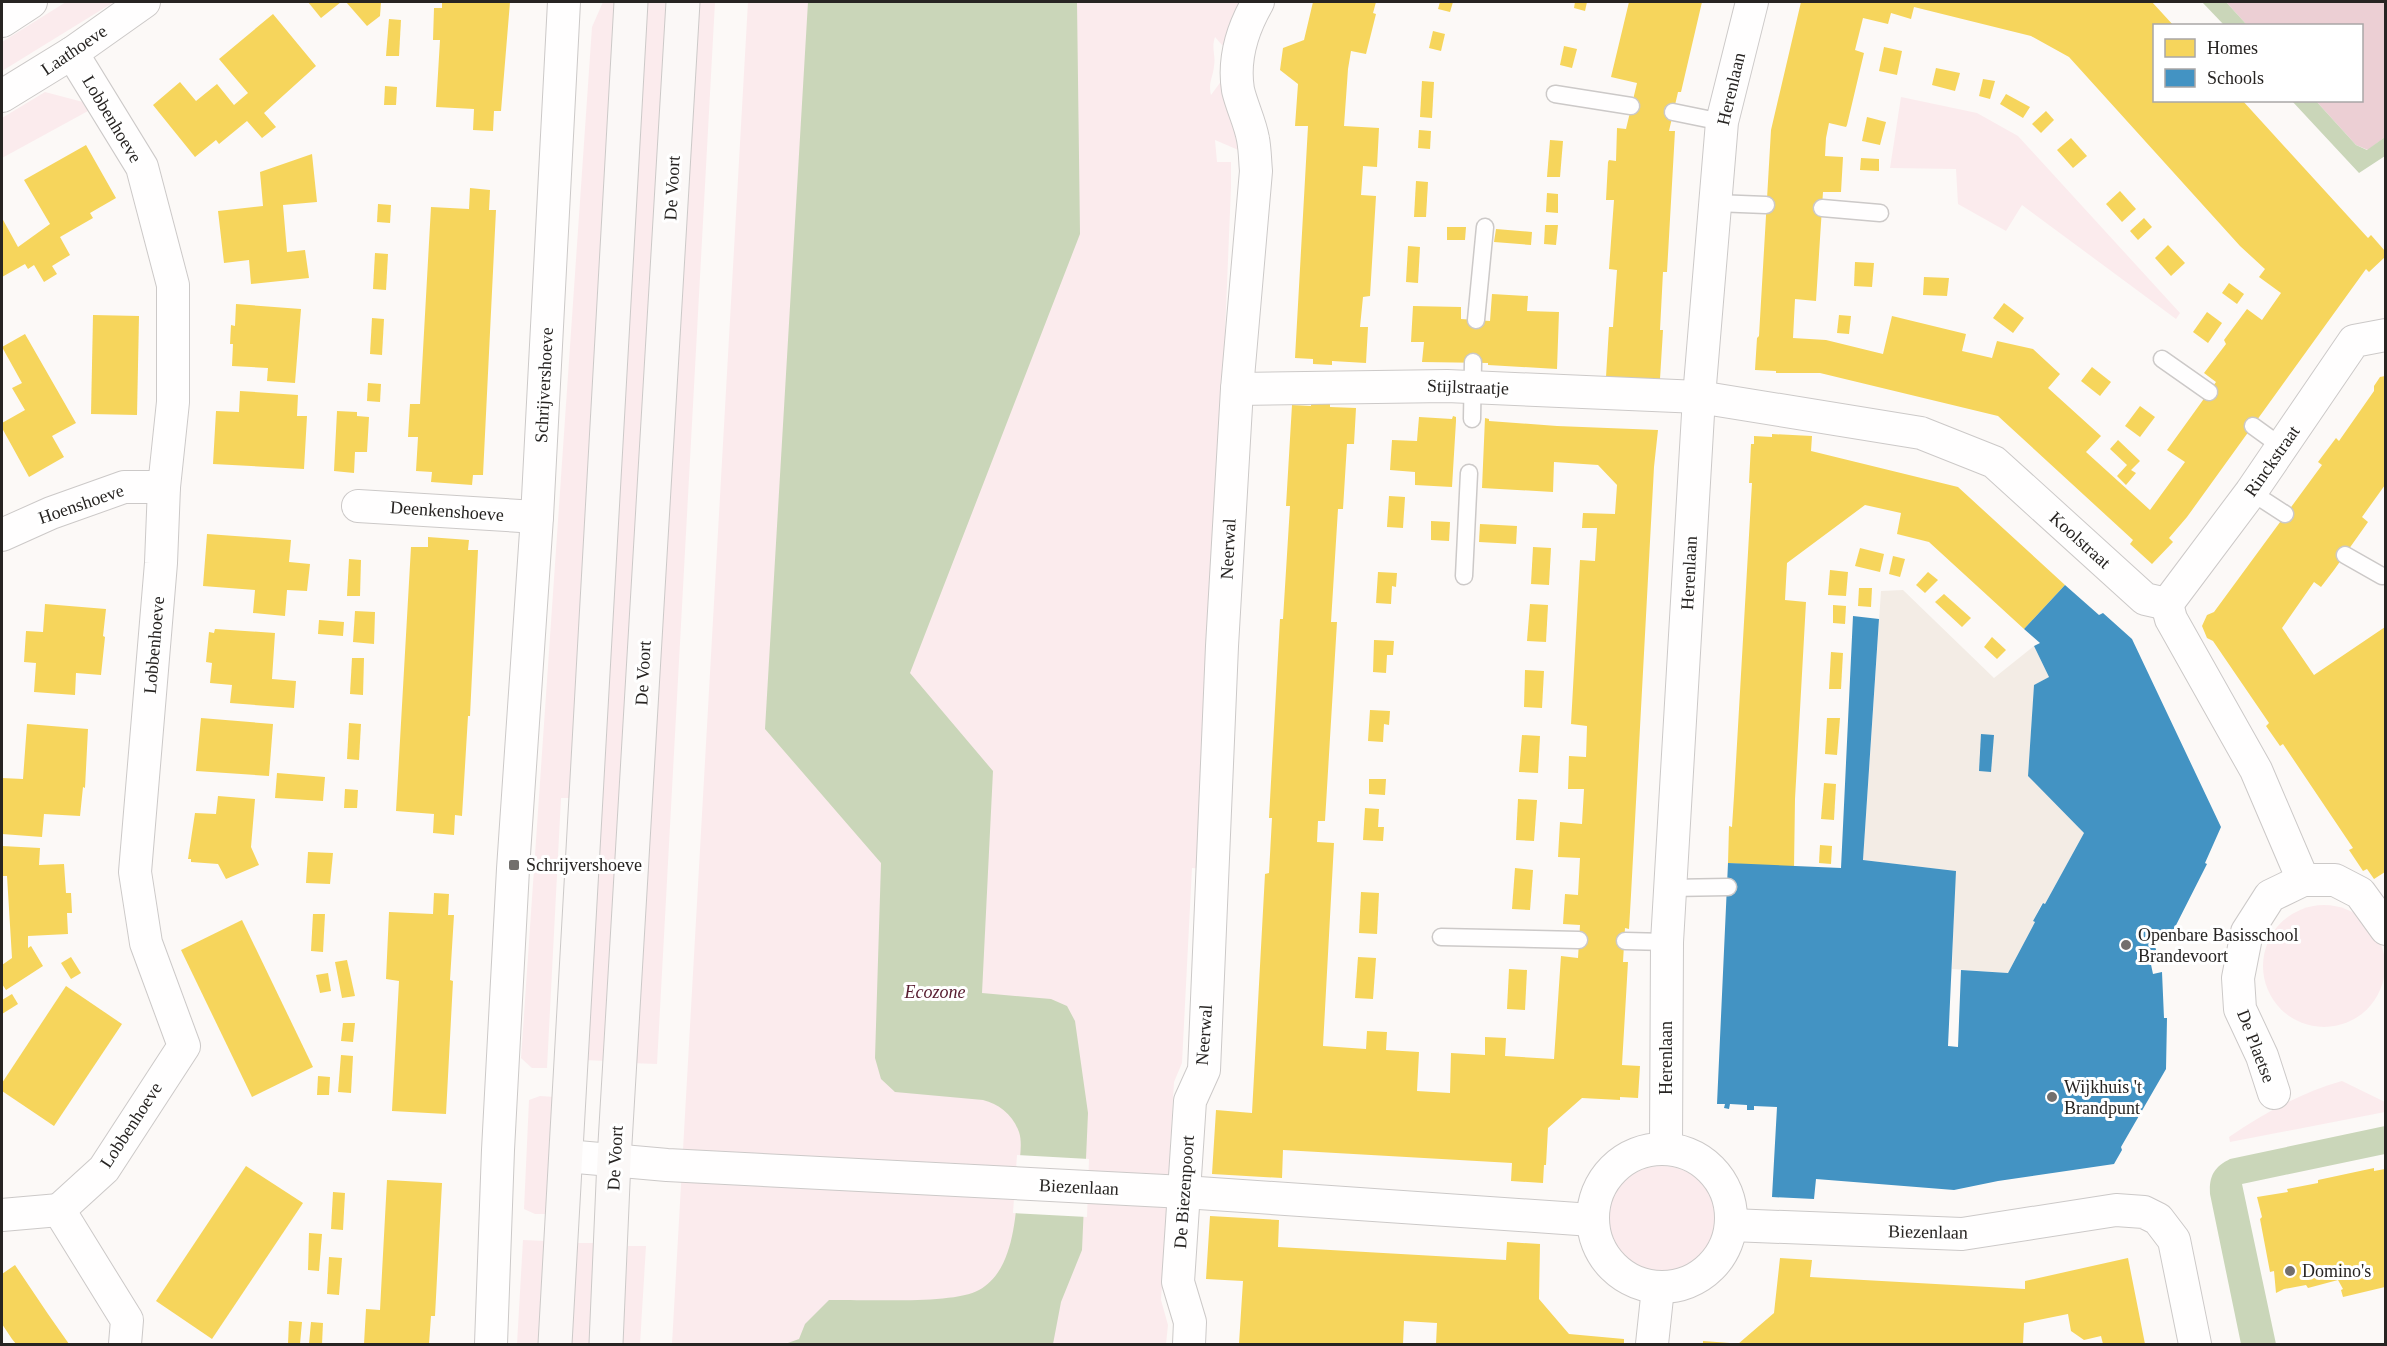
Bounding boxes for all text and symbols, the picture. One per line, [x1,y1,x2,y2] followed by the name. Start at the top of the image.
[37,21,111,79] street label: Laathoeve
[2153,24,2363,102] legend
[2207,38,2258,58] text: Homes
[1713,51,1749,127] street label: Herenlaan
[2207,68,2264,88] text: Schools
[78,72,146,166] street label: Lobbenhoeve
[660,155,684,221] street label: De Voort
[531,327,557,443] street label: Schrijvershoeve
[1427,376,1509,398] street label: Stijlstraatje
[2240,422,2304,500] street label: Rinckstraat
[36,480,126,528] street label: Hoenshoeve
[389,497,505,525] street label: Deenkenshoeve
[2045,507,2115,573] street label: Koolstraat
[1216,518,1240,580] street label: Neerwal
[1677,536,1701,610] street label: Herenlaan
[140,595,168,695] street label: Lobbenhoeve
[631,640,655,706] street label: De Voort
[526,855,642,875] place label: Schrijvershoeve
[507,858,521,872] marker: Schrijvershoeve
[2138,925,2298,966] place label: Openbare Basisschool Brandevoort
[2119,938,2133,952] marker: Openbare Basisschool Brandevoort
[904,982,965,1002] park label: Ecozone
[1192,1004,1216,1066] street label: Neerwal
[2233,1007,2279,1085] street label: De Plaetse
[1656,1021,1676,1095] street label: Herenlaan
[2064,1077,2142,1118] place label: Wijkhuis 't Brandpunt
[96,1078,166,1172] street label: Lobbenhoeve
[2045,1090,2059,1104] marker: Wijkhuis 't Brandpunt
[603,1125,627,1191] street label: De Voort
[1170,1135,1198,1249] street label: De Biezenpoort
[1039,1175,1119,1199] street label: Biezenlaan
[1888,1221,1968,1243] street label: Biezenlaan
[2302,1261,2371,1281] place label: Domino's
[2283,1264,2297,1278] marker: Domino's

